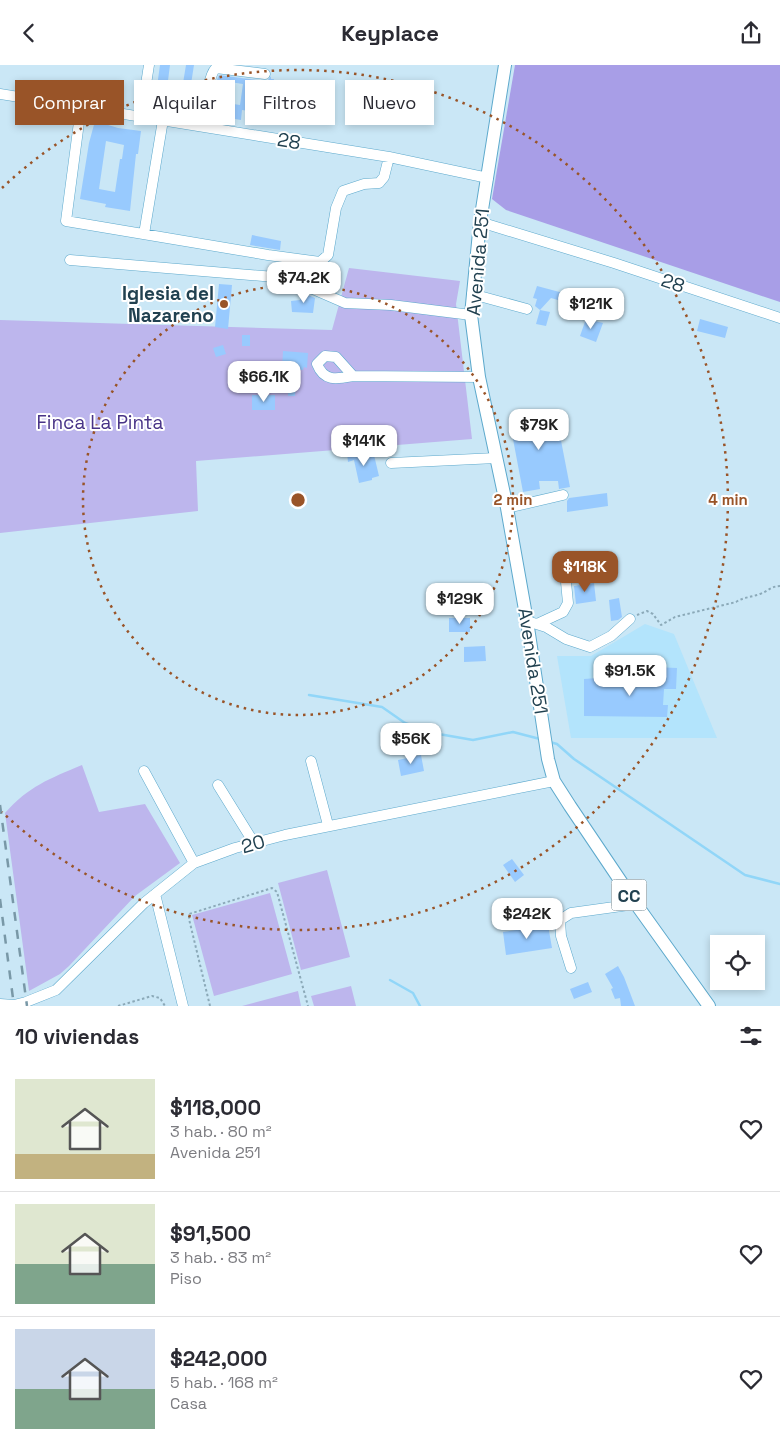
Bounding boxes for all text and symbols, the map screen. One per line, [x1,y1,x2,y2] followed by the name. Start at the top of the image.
[15,19,43,47] icon: back
[341,19,439,47] text: Keyplace
[737,19,765,47] icon: share
[15,80,124,125] chip: Comprar
[134,80,235,125] chip: Alquilar
[245,80,335,125] chip: Filtros
[345,80,434,125] chip: Nuevo
[276,127,302,155] street label: 28
[461,207,495,317] street label: Avenida 251
[263,261,345,304] pin: $74.2K
[278,267,330,288] text: $74.2K
[658,268,688,298] street label: 28
[122,281,214,328] place label: Iglesia del Nazareno
[556,287,626,330] pin: $121K
[569,293,613,314] text: $121K
[218,298,230,310] marker: Iglesia del Nazareno
[223,361,305,403] pin: $66.1K
[239,366,289,387] text: $66.1K
[509,409,569,451] pin: $79K
[37,410,164,435] park label: Finca La Pinta
[520,414,558,435] text: $79K
[329,425,399,467] pin: $141K
[342,430,386,451] text: $141K
[494,490,532,509] text: 2 min
[708,490,748,509] text: 4 min
[289,491,307,509] centre of rings
[550,551,620,593] pin: $118K
[563,556,607,577] text: $118K
[425,583,495,625] pin: $129K
[437,588,483,609] text: $129K
[512,606,554,716] street label: Avenida 251
[589,655,671,697] pin: $91.5K
[604,660,656,681] text: $91.5K
[381,723,441,765] pin: $56K
[391,728,431,749] text: $56K
[238,829,268,859] street label: 20
[612,879,646,911] road number: CC
[492,897,562,940] pin: $242K
[503,903,551,924] text: $242K
[710,935,765,990] map controls
[710,935,765,990] button: locate
[737,1022,765,1050] icon: filters
[15,1023,139,1050] text: 10 viviendas
[170,1094,261,1121] text: $118,000
[55,1099,115,1159] icon: home
[737,1115,765,1143] icon: heart
[170,1121,272,1142] text: 3 hab. · 80 m²
[170,1142,261,1163] text: Avenida 251
[170,1220,251,1247] text: $91,500
[55,1224,115,1284] icon: home
[737,1240,765,1268] icon: heart
[170,1247,271,1268] text: 3 hab. · 83 m²
[170,1268,202,1289] text: Piso
[170,1345,267,1372] text: $242,000
[55,1349,115,1409] icon: home
[737,1365,765,1393] icon: heart
[170,1372,278,1393] text: 5 hab. · 168 m²
[170,1393,207,1414] text: Casa

